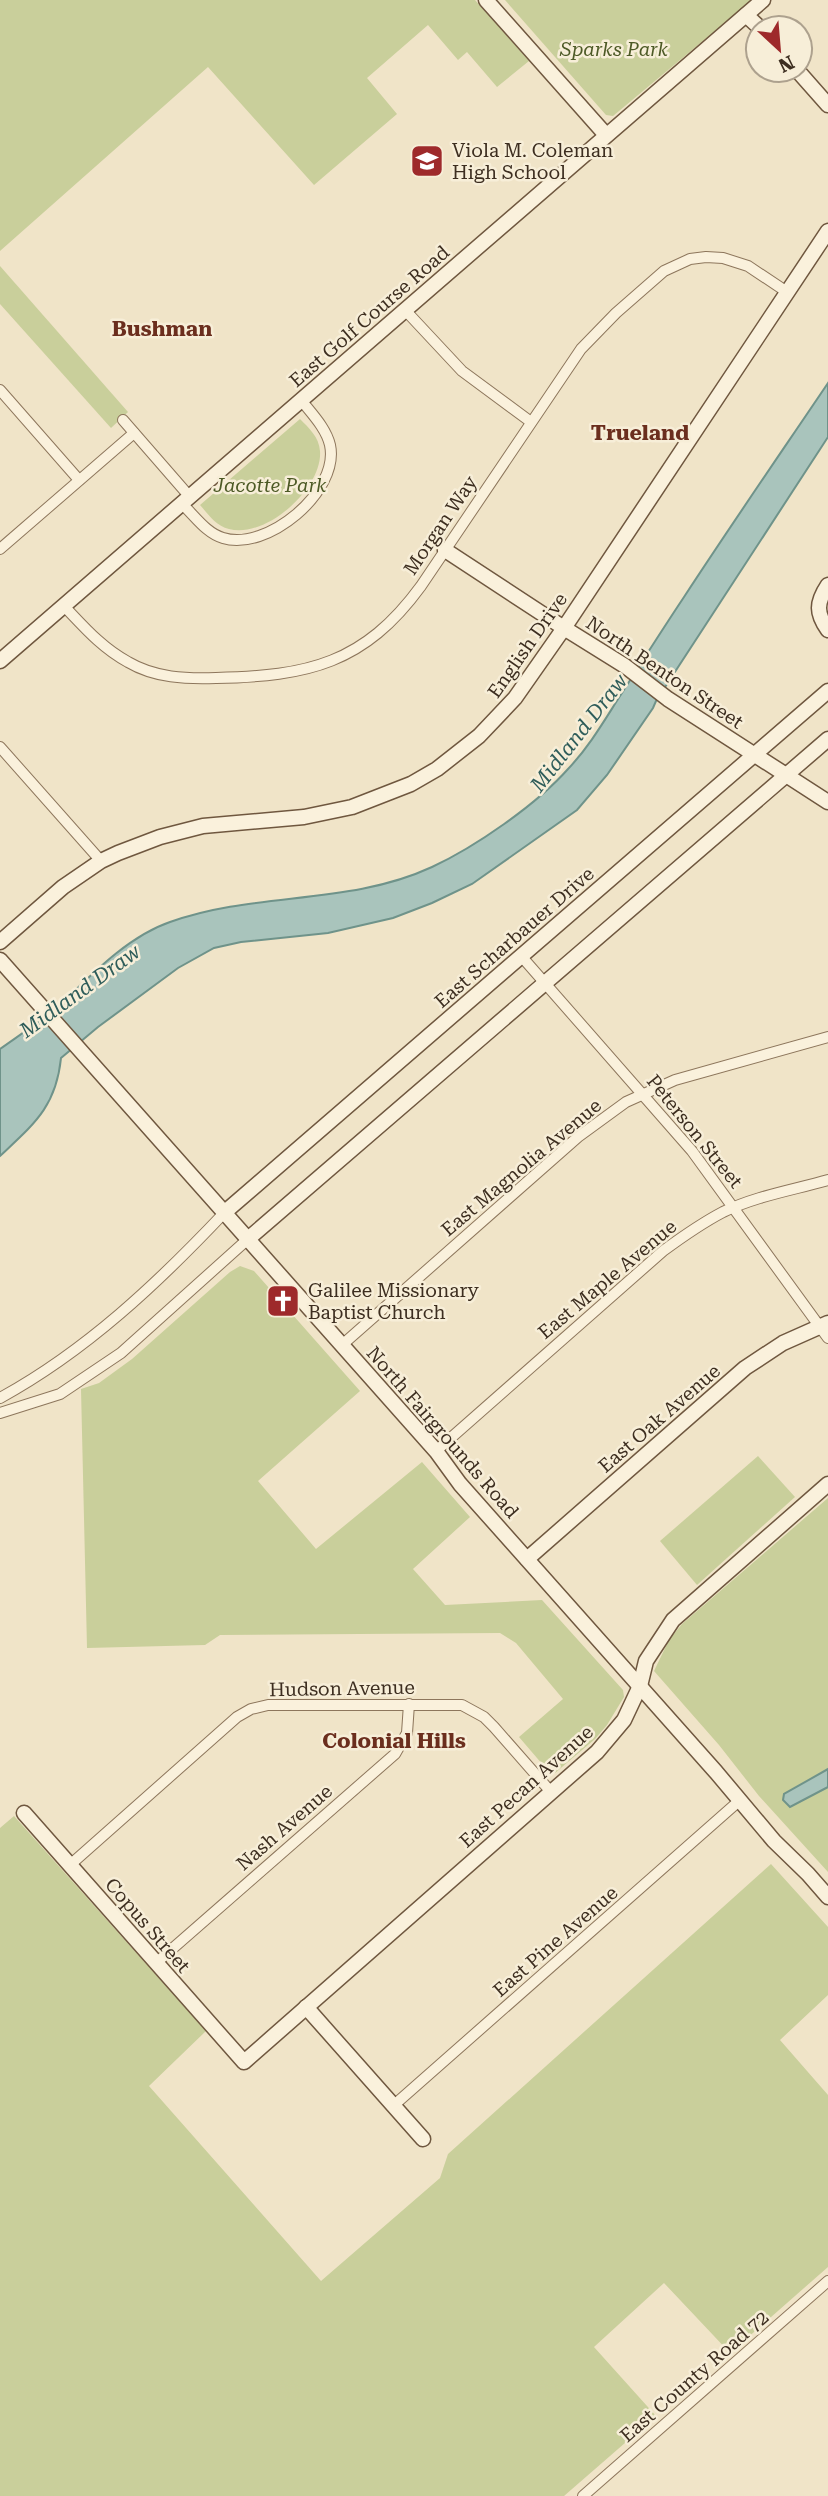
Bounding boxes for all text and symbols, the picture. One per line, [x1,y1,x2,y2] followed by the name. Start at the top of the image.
[744,14,814,84] north arrow
[559,38,669,61] park label: Sparks Park
[774,50,798,78] text: N
[452,139,613,184] place label: Viola M. Coleman High School
[408,142,446,180] school or university icon: Viola M. Coleman High School
[285,241,454,392] street label: East Golf Course Road
[112,317,212,341] district label: Bushman
[591,421,689,445] district label: Trueland
[399,471,482,579] street label: Morgan Way
[213,474,327,497] park label: Jacotte Park
[483,588,572,702] street label: English Drive
[582,611,748,734] street label: North Benton Street
[525,669,633,797] water label: Midland Draw
[430,862,599,1013] street label: East Scharbauer Drive
[14,939,145,1043] water label: Midland Draw
[642,1070,747,1193] street label: Peterson Street
[437,1094,606,1241] street label: East Magnolia Avenue
[534,1215,681,1344] street label: East Maple Avenue
[308,1279,480,1324] place label: Galilee Missionary Baptist Church
[264,1282,302,1320] church icon: Galilee Missionary Baptist Church
[362,1342,524,1523] street label: North Fairgrounds Road
[594,1359,725,1478] street label: East Oak Avenue
[269,1676,415,1701] street label: Hudson Avenue
[455,1720,598,1852] street label: East Pecan Avenue
[322,1729,466,1753] district label: Colonial Hills
[232,1780,337,1875] street label: Nash Avenue
[100,1873,195,1977] street label: Copus Street
[488,1881,622,2002] street label: East Pine Avenue
[615,2306,773,2447] street label: East County Road 72

